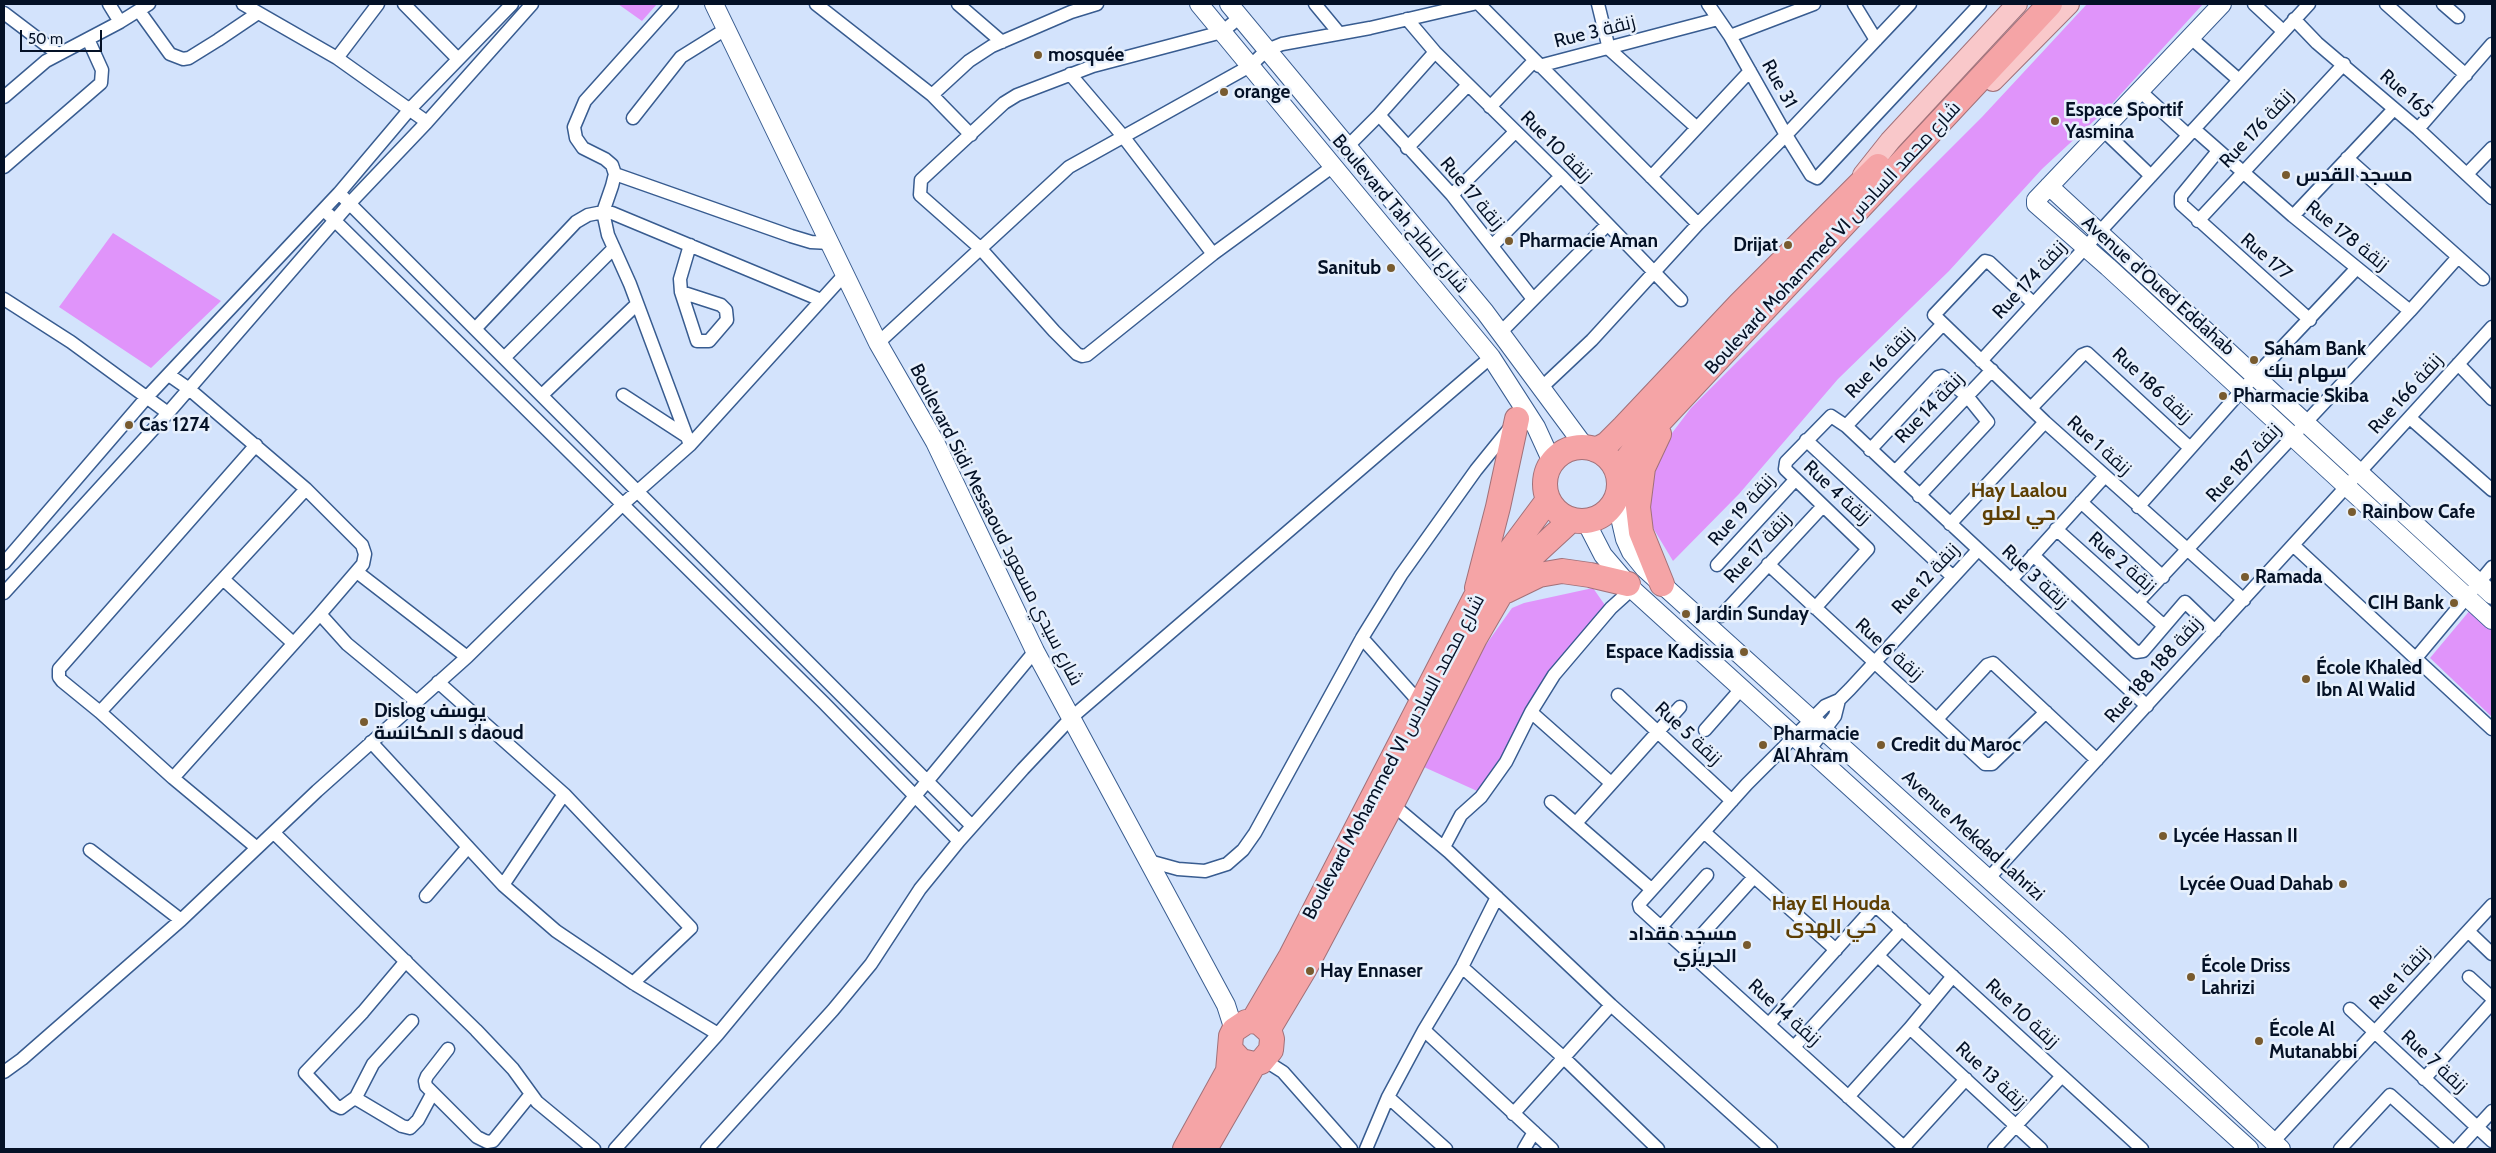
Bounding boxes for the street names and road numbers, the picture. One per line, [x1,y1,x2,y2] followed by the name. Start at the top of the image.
[1552,11,1638,53] street label: Rue 3 زنقة
[1757,56,1801,112] street label: Rue 31
[2375,65,2437,123] street label: Rue 165
[2215,85,2299,173] street label: Rue 176 زنقة
[1700,97,1966,379] street label: Boulevard Mohammed VI شارع محمد السادس
[1515,106,1597,188] street label: Rue 10 زنقة
[1327,130,1473,298] street label: Boulevard Tah شارع الطاح
[1435,153,1509,235] street label: Rue 17 زنقة
[2301,196,2393,276] street label: Rue 178 زنقة
[2077,211,2239,361] street label: Avenue d'Oued Eddahab
[2236,229,2296,285] street label: Rue 177
[1988,236,2072,324] street label: Rue 174 زنقة
[1841,323,1919,403] street label: Rue 16 زنقة
[2107,343,2197,429] street label: Rue 186 زنقة
[2364,349,2448,439] street label: Rue 166 زنقة
[905,360,1087,690] street label: Boulevard Sidi Messaoud شارع سيدي مسعود
[1891,368,1969,448] street label: Rue 14 زنقة
[2062,411,2136,481] street label: Rue 1 زنقة
[2202,419,2286,507] street label: Rue 187 زنقة
[1799,456,1875,530] street label: Rue 4 زنقة
[1704,469,1780,551] street label: Rue 19 زنقة
[1720,508,1796,588] street label: Rue 17 زنقة
[2083,527,2161,599] street label: Rue 2 زنقة
[1887,539,1965,619] street label: Rue 12 زنقة
[1997,540,2073,614] street label: Rue 3 زنقة
[1298,591,1490,923] street label: Boulevard Mohammed VI شارع محمد السادس
[2100,612,2208,728] street label: Rue 188 زنقة 188
[1850,614,1928,686] street label: Rue 6 زنقة
[1650,697,1726,771] street label: Rue 5 زنقة
[1897,766,2049,906] street label: Avenue Mekdad Lahrizi
[2365,941,2435,1015] street label: Rue 1 زنقة
[1743,974,1825,1052] street label: Rue 14 زنقة
[1981,974,2063,1054] street label: Rue 10 زنقة
[2396,1026,2472,1098] street label: Rue 7 زنقة
[1951,1037,2031,1115] street label: Rue 13 زنقة

